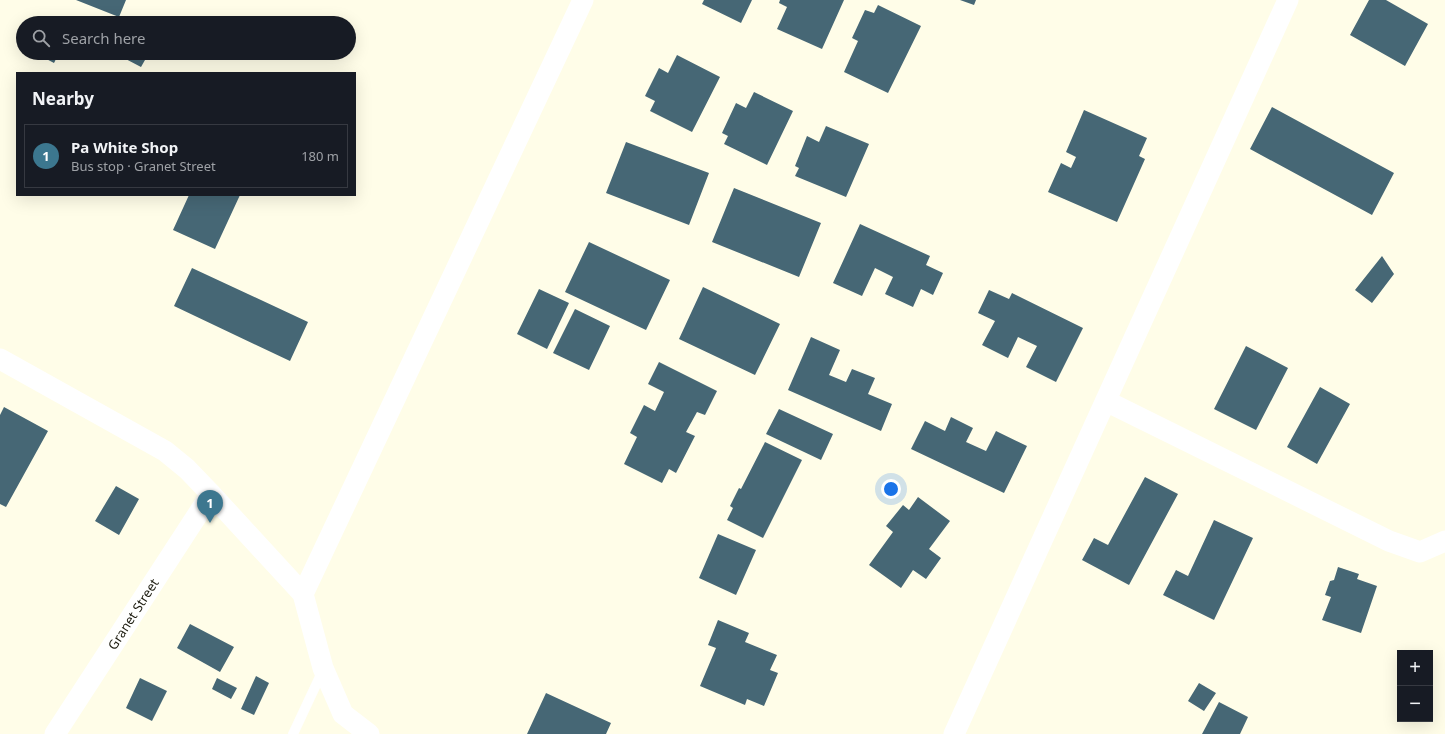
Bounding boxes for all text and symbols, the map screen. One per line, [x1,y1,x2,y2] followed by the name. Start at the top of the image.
[16,16,356,60] search box
[30,27,52,49] icon: search
[62,28,145,48] text: Search here
[32,87,94,110] text: Nearby
[71,137,178,157] text: Pa White Shop
[42,147,50,165] text: 1
[301,147,339,165] text: 180 m
[71,157,216,175] text: Bus stop · Granet Street
[881,479,901,499] your location
[197,490,223,523] pin: 1
[103,575,163,653] street label: Granet Street
[1397,650,1433,722] map controls
[1397,650,1433,686] button: +
[1397,686,1433,722] button: −

